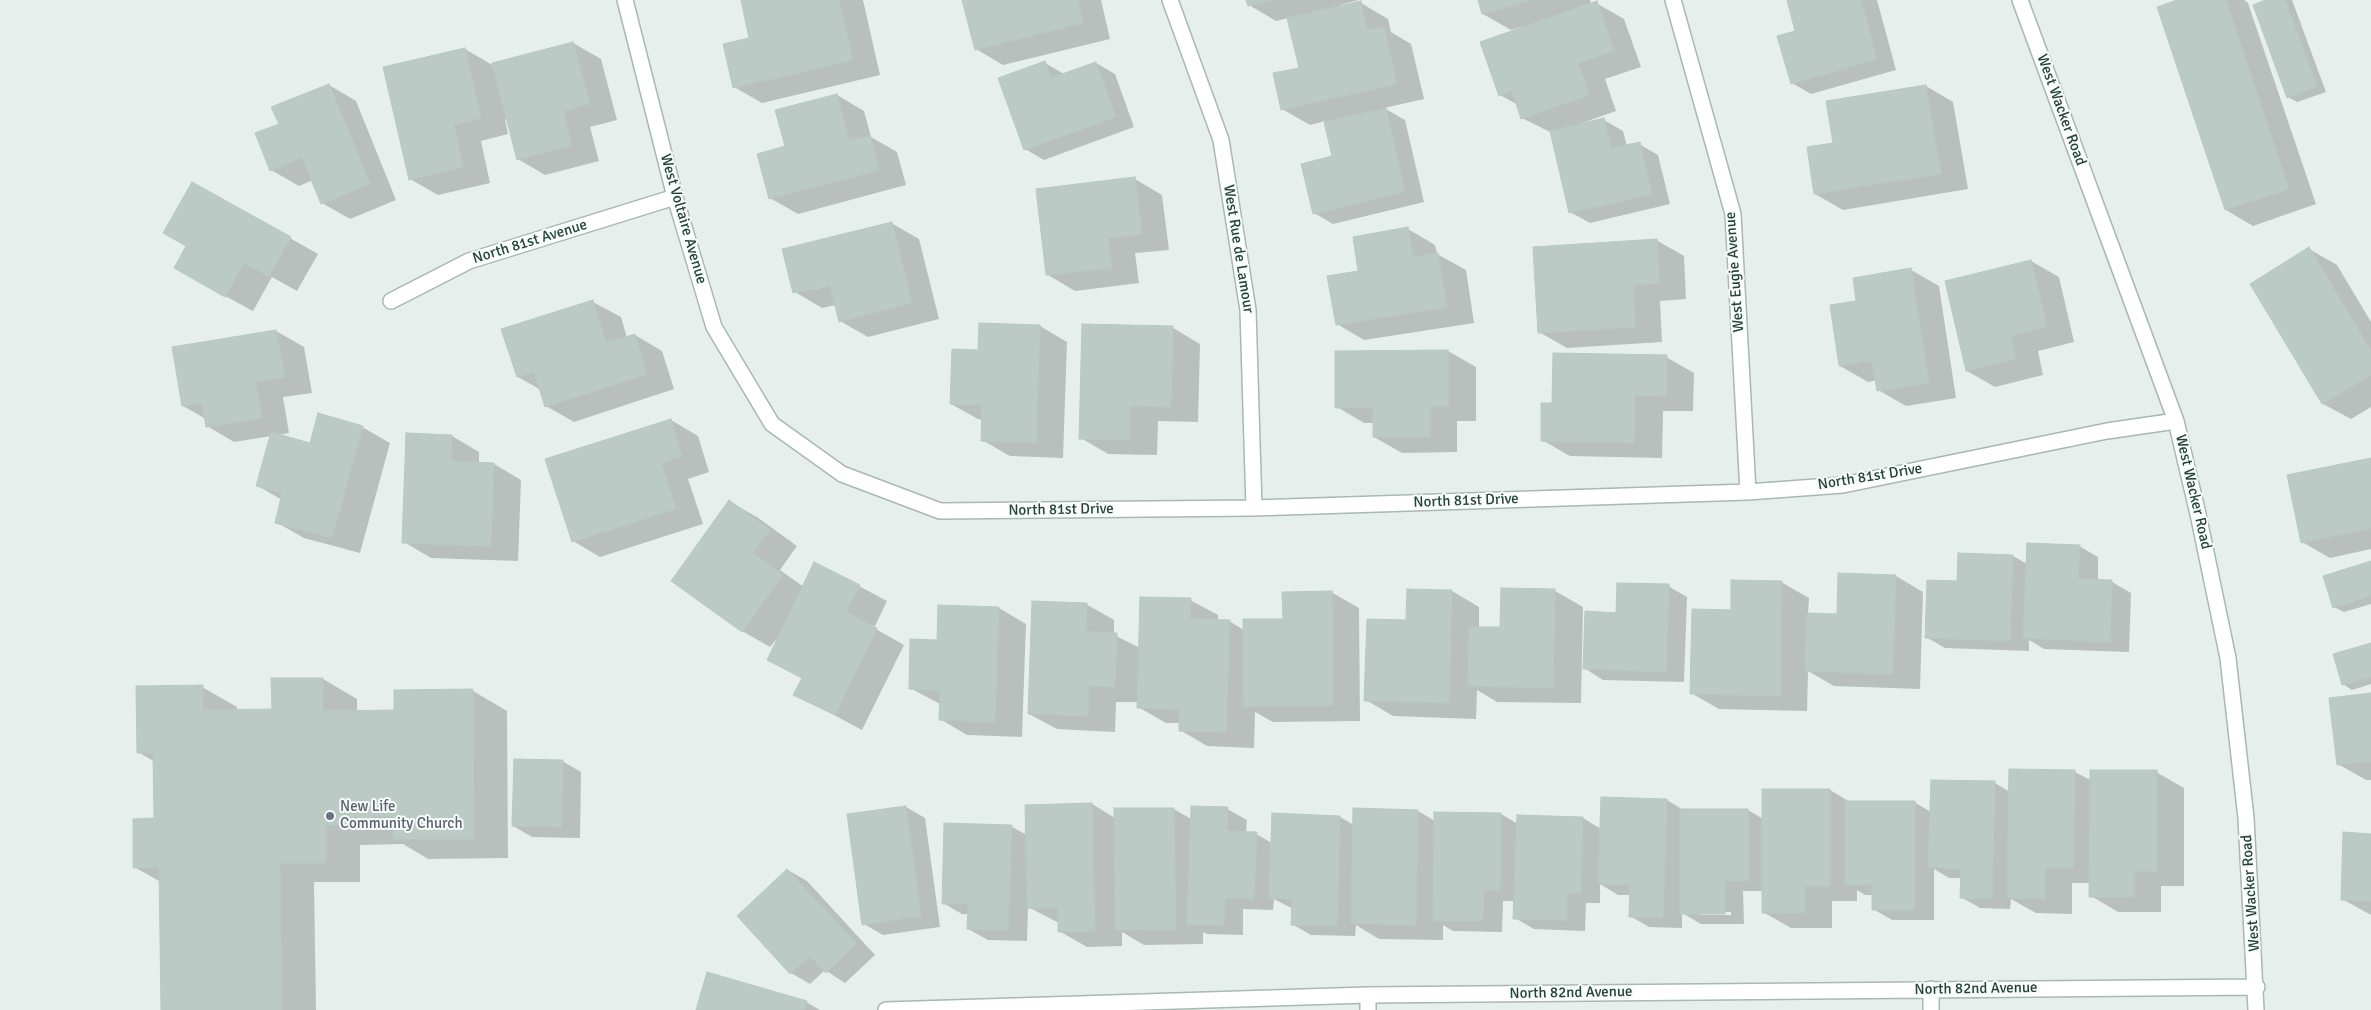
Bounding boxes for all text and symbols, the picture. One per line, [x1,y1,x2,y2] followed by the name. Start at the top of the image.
[2032,52,2090,168] street label: West Wacker Road
[656,152,710,286] street label: West Voltaire Avenue
[1219,183,1257,315] street label: West Rue de Lamour
[1722,211,1748,333] street label: West Eugie Avenue
[471,216,589,268] street label: North 81st Avenue
[2171,433,2215,551] street label: West Wacker Road
[1817,460,1923,494] street label: North 81st Drive
[1413,490,1519,512] street label: North 81st Drive
[1008,500,1114,520] street label: North 81st Drive
[340,798,463,833] place label: New Life Community Church
[324,810,336,822] marker: New Life Community Church
[2238,834,2264,952] street label: West Wacker Road
[1914,979,2038,999] street label: North 82nd Avenue
[1509,983,1633,1003] street label: North 82nd Avenue

